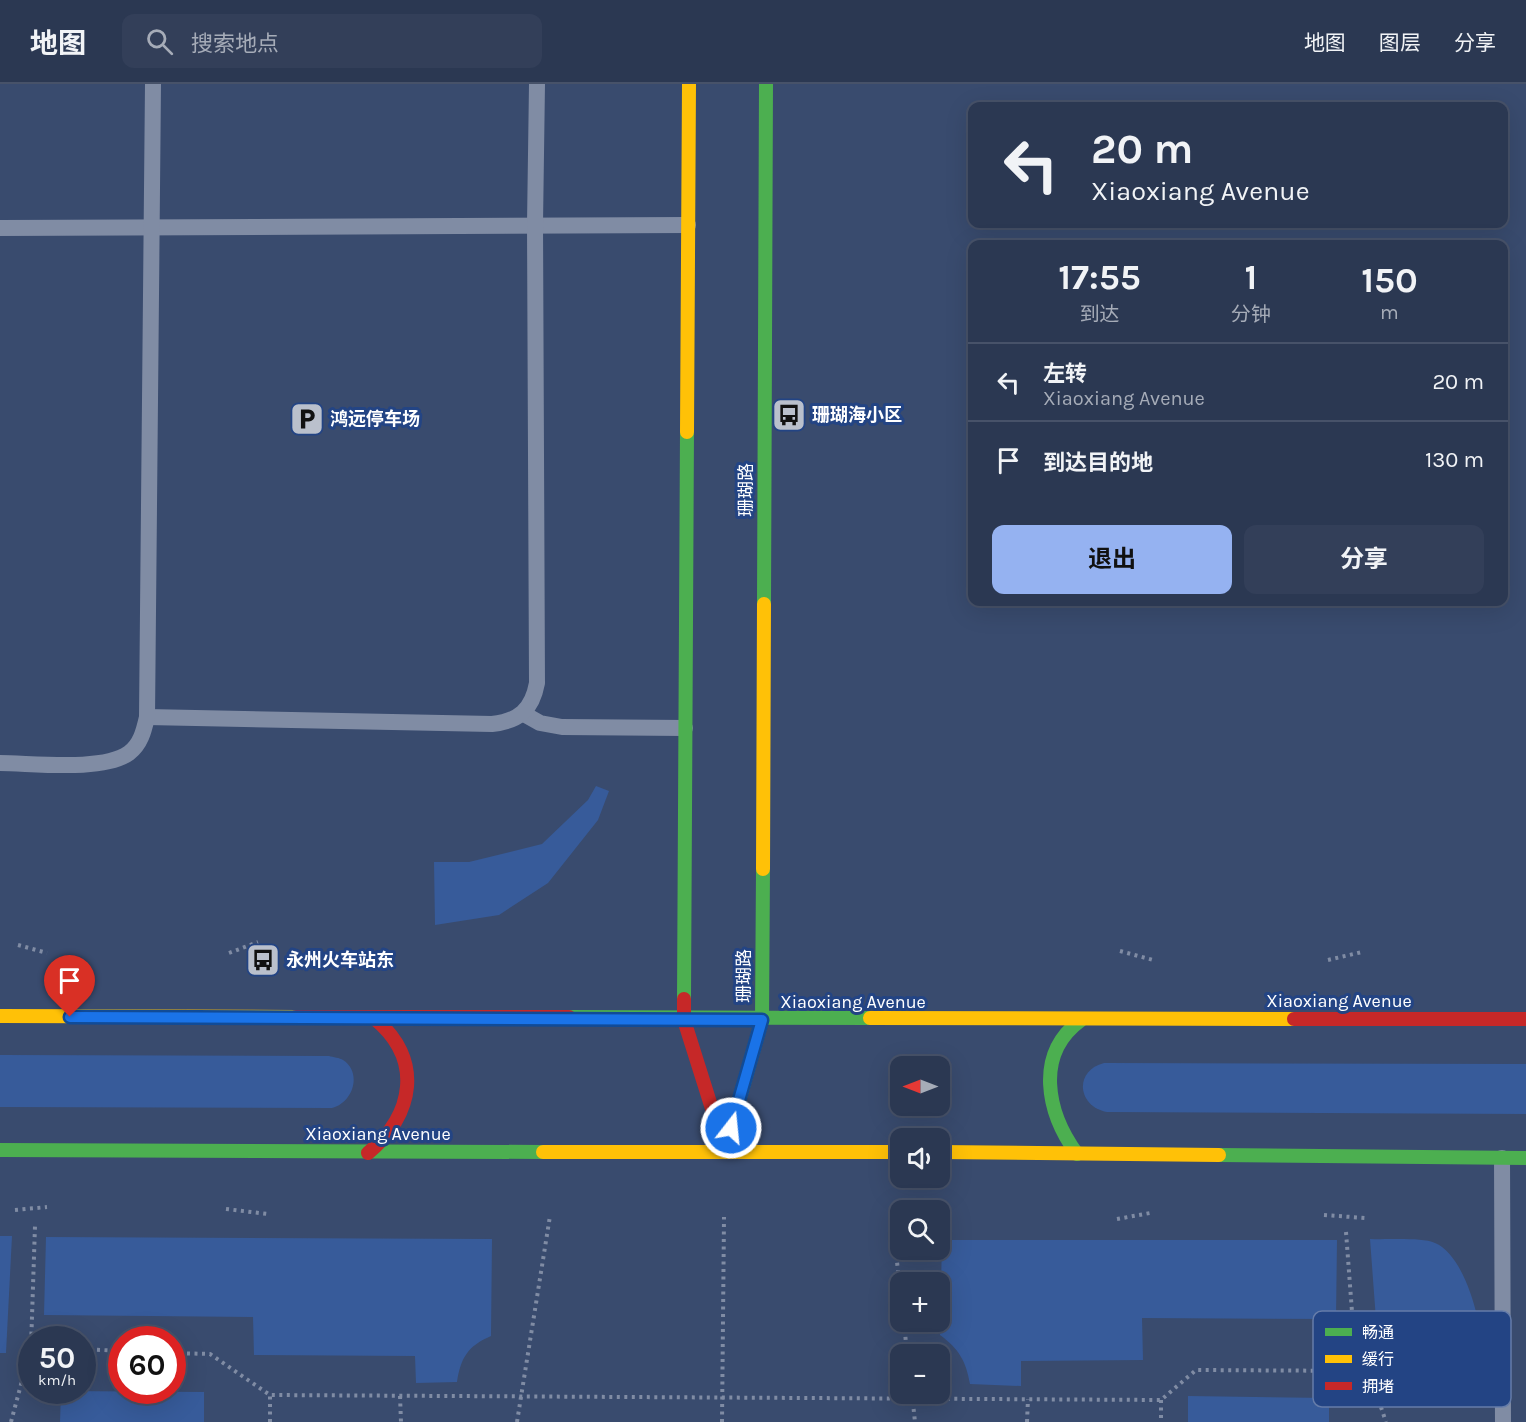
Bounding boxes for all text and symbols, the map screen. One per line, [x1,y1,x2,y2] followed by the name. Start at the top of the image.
[122,14,542,68] search box
[143,25,176,58] icon: search
[30,27,86,60] text: 地图
[191,31,279,57] text: 搜索地点
[1304,31,1346,55] text: 地图
[1379,31,1421,55] text: 图层
[1454,31,1496,55] text: 分享
[1091,124,1193,174] text: 20 m
[992,126,1070,204] icon: left
[1091,175,1310,207] text: Xiaoxiang Avenue
[1058,256,1141,298] text: 17:55
[1244,256,1257,298] text: 1
[1361,259,1418,301] text: 150
[1380,301,1399,324] text: m
[1079,303,1119,326] text: 到达
[1231,303,1271,326] text: 分钟
[1043,361,1087,387] text: 左转
[992,366,1025,399] icon: left
[1432,369,1484,395] text: 20 m
[1043,387,1205,410] text: Xiaoxiang Avenue
[771,397,807,433] bus stop icon: 珊瑚海小区
[289,401,325,437] parking icon: 鸿远停车场
[812,404,902,426] place label: 珊瑚海小区
[330,408,420,430] place label: 鸿远停车场
[992,444,1025,477] icon: arrive
[1425,447,1484,473] text: 130 m
[1043,450,1153,476] text: 到达目的地
[735,463,757,517] street label: 珊瑚路
[992,525,1232,594] button: 退出
[1244,525,1484,594] button: 分享
[245,942,281,978] bus stop icon: 永州火车站东
[286,949,394,971] place label: 永州火车站东
[733,949,755,1003] street label: 珊瑚路
[44,955,95,1017] pin
[53,964,86,997] icon: arrive
[1266,990,1412,1012] street label: Xiaoxiang Avenue
[780,991,926,1013] street label: Xiaoxiang Avenue
[890,1056,950,1116] north arrow
[890,1056,950,1404] map controls
[699,1096,763,1160] position arrow
[305,1123,451,1145] street label: Xiaoxiang Avenue
[890,1128,950,1188] button: sound
[890,1200,950,1260] button: search
[890,1272,950,1332] button: +
[1313,1311,1511,1407] legend
[1362,1323,1394,1342] text: 畅通
[108,1326,186,1404] speed limit sign: 60
[39,1340,75,1376] text: 50
[890,1344,950,1404] button: −
[1362,1350,1394,1369] text: 缓行
[38,1371,76,1389] text: km/h
[1362,1377,1394,1396] text: 拥堵

